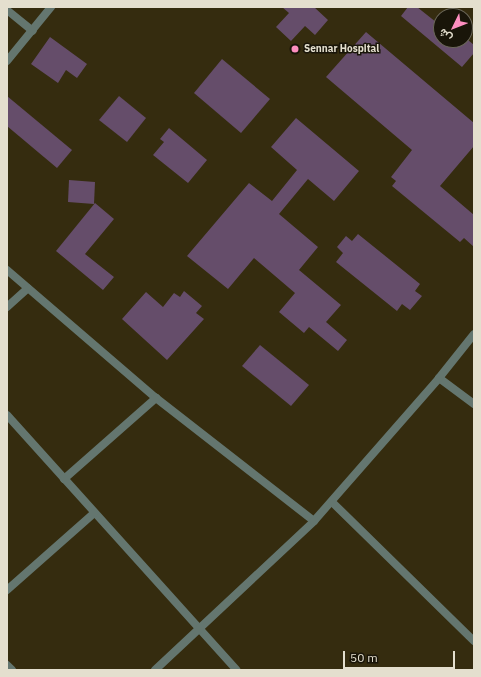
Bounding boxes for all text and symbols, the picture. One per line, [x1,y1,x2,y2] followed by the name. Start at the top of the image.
[433,8,473,48] north arrow
[435,26,455,45] text: ش
[289,43,301,55] marker: Sennar Hospital
[304,43,379,55] place label: Sennar Hospital
[345,643,457,669] scale bar
[350,650,378,665] text: 50 m

